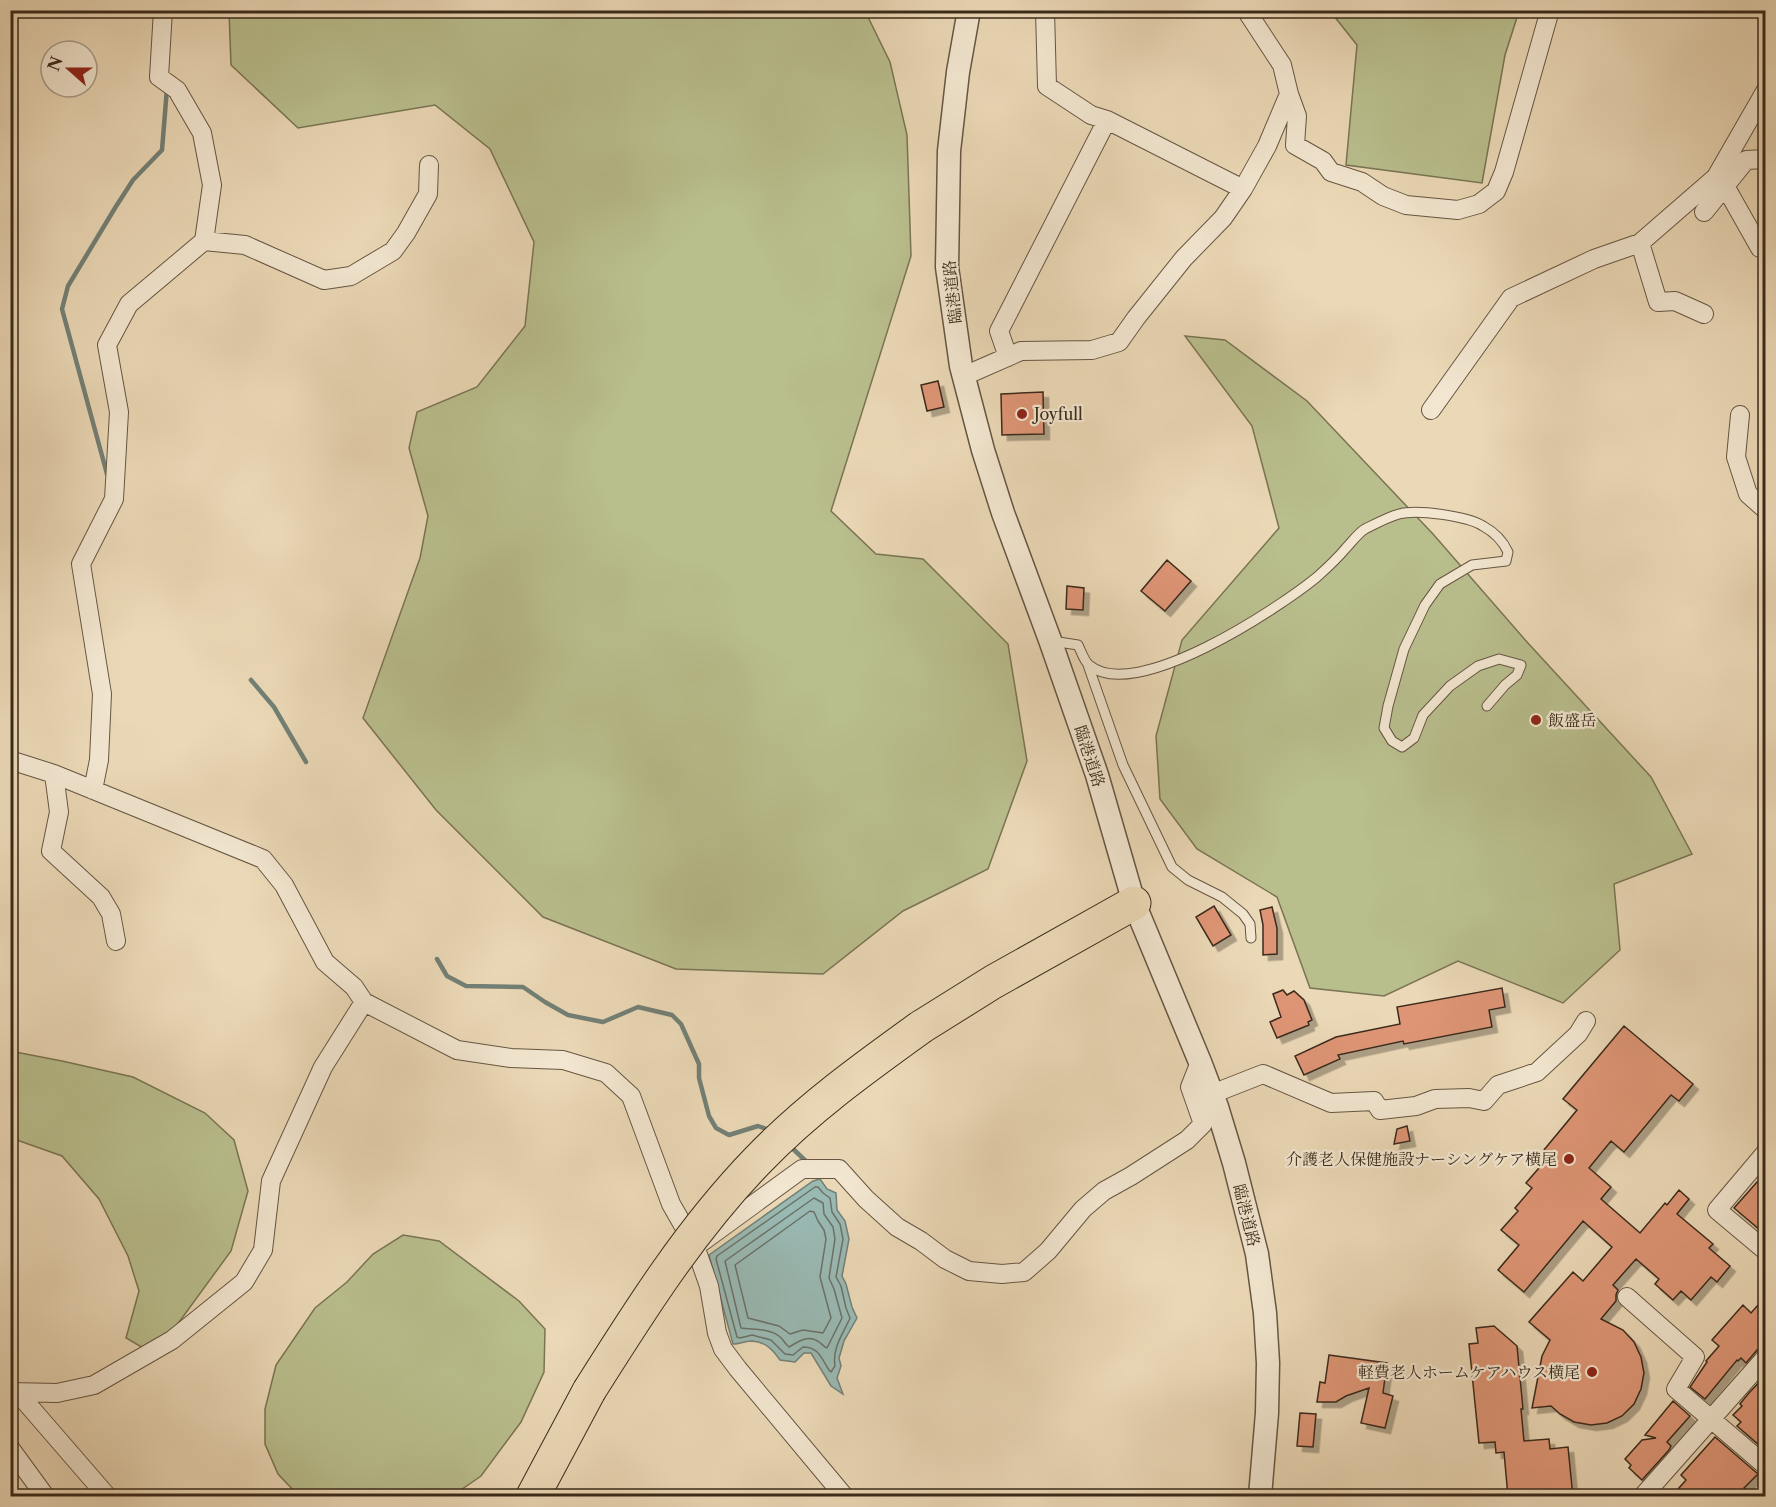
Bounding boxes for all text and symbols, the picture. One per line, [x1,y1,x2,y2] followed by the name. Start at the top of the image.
[39,39,99,99] north arrow
[43,53,67,74] text: N
[939,259,965,325] street label: 臨港道路
[1031,404,1083,424] place label: Joyfull
[1015,407,1029,421] marker: Joyfull
[1548,710,1596,730] place label: 飯盛岳
[1529,713,1543,727] marker: 飯盛岳
[1071,722,1109,790] street label: 臨港道路
[1286,1149,1557,1169] place label: 介護老人保健施設ナーシングケア横尾
[1562,1152,1576,1166] marker: 介護老人保健施設ナーシングケア横尾
[1230,1182,1264,1248] street label: 臨港道路
[1358,1362,1580,1382] place label: 軽費老人ホームケアハウス横尾
[1585,1365,1599,1379] marker: 軽費老人ホームケアハウス横尾

